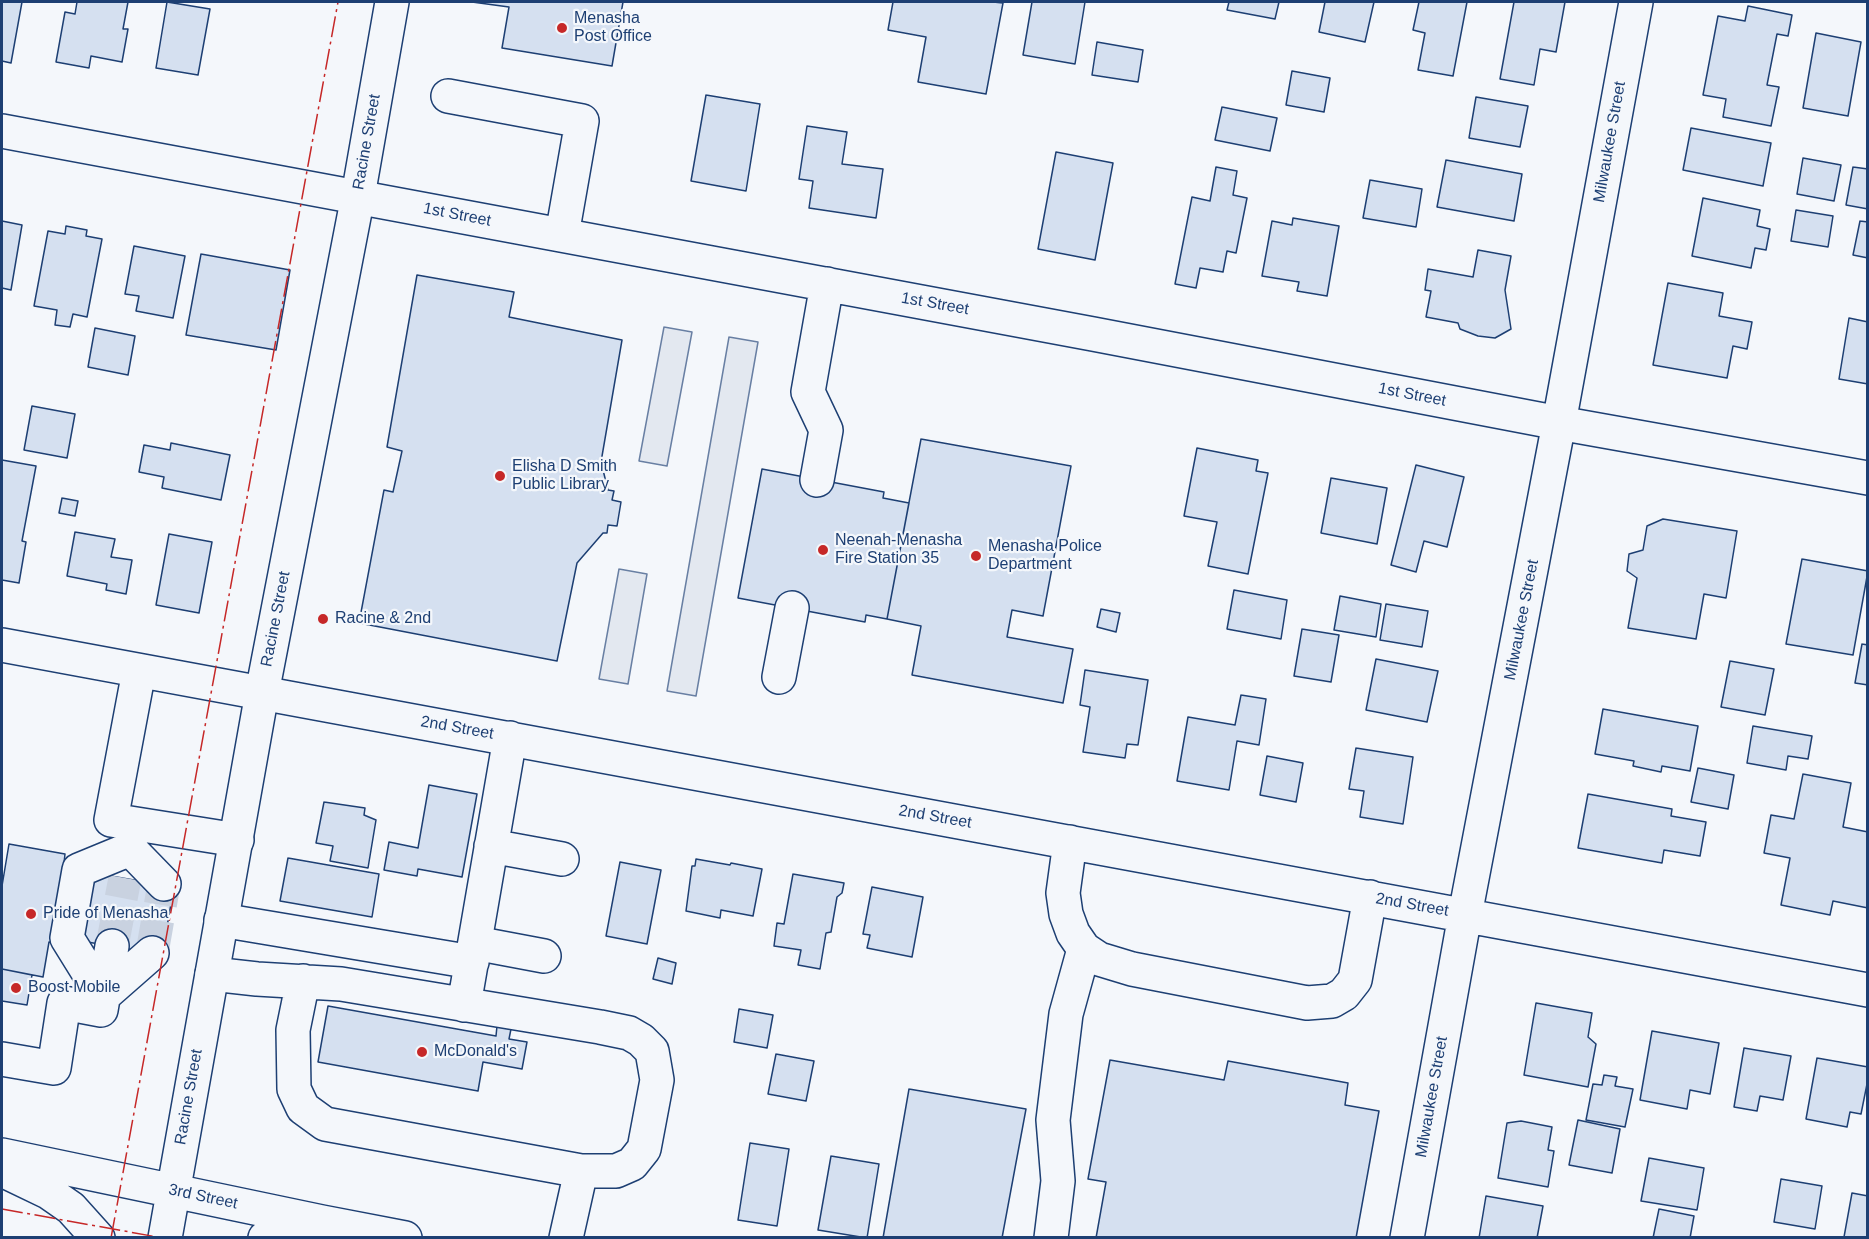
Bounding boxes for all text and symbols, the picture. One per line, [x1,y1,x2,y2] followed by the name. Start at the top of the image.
[574,9,652,47] place label: Menasha Post Office
[555,21,569,35] marker: Menasha Post Office
[1590,80,1630,204] street label: Milwaukee Street
[349,93,385,191] street label: Racine Street
[422,199,492,231] street label: 1st Street
[900,289,970,319] street label: 1st Street
[1377,379,1447,411] street label: 1st Street
[512,457,617,495] place label: Elisha D Smith Public Library
[493,469,507,483] marker: Elisha D Smith Public Library
[835,531,962,569] place label: Neenah-Menasha Fire Station 35
[988,537,1102,575] place label: Menasha Police Department
[816,543,830,557] marker: Neenah-Menasha Fire Station 35
[969,549,983,563] marker: Menasha Police Department
[1501,558,1543,682] street label: Milwaukee Street
[257,570,295,668] street label: Racine Street
[335,609,431,629] place label: Racine & 2nd
[316,612,330,626] marker: Racine & 2nd
[419,712,495,744] street label: 2nd Street
[897,801,973,833] street label: 2nd Street
[1374,889,1450,921] street label: 2nd Street
[43,904,168,924] place label: Pride of Menasha
[24,907,38,921] marker: Pride of Menasha
[28,978,120,998] place label: Boost Mobile
[9,981,23,995] marker: Boost Mobile
[1412,1035,1452,1159] street label: Milwaukee Street
[434,1042,517,1062] place label: McDonald's
[415,1045,429,1059] marker: McDonald's
[171,1048,207,1146] street label: Racine Street
[167,1180,239,1214] street label: 3rd Street

